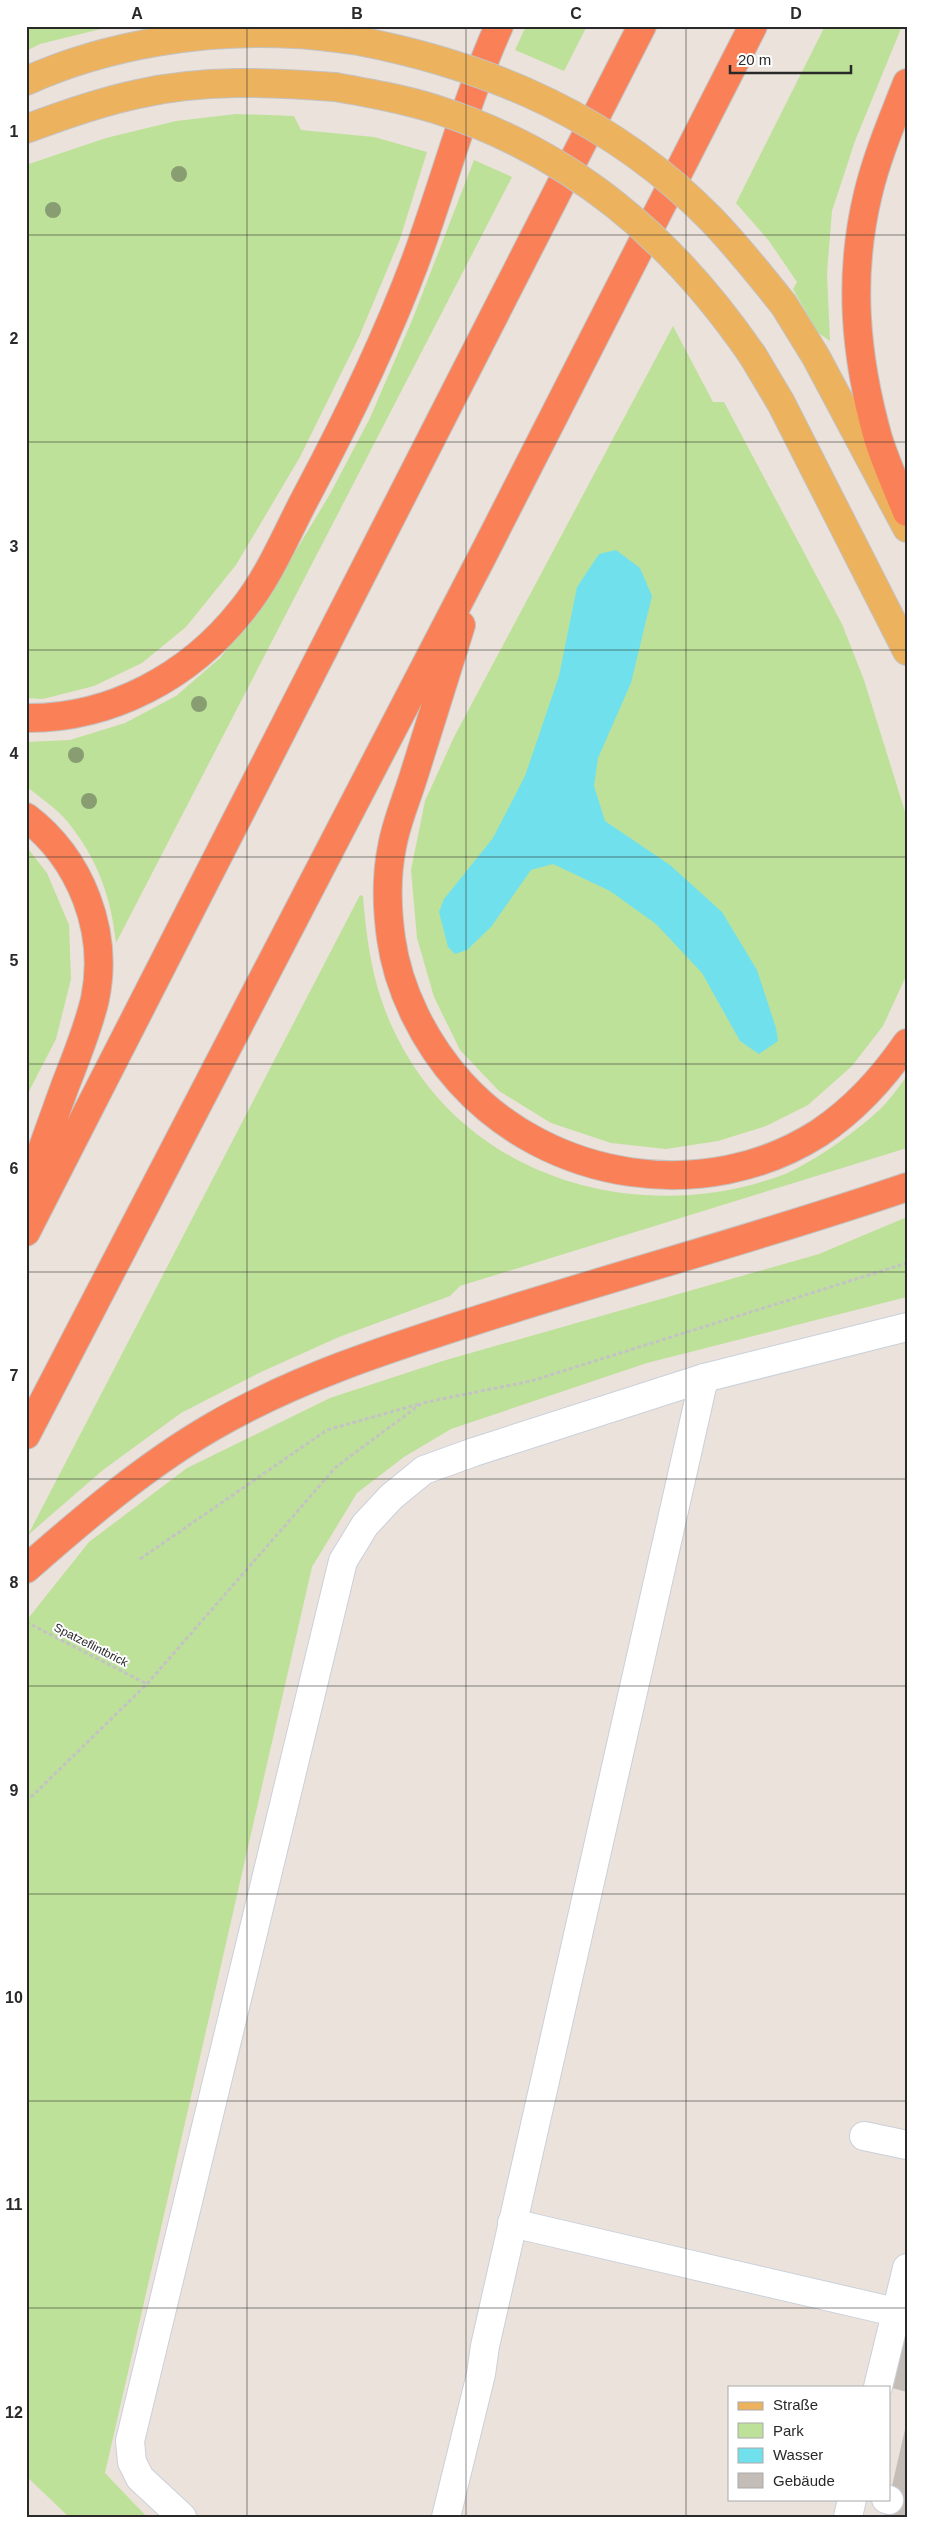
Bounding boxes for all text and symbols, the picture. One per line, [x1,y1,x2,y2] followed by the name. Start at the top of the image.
[131,5,143,22] text: A
[351,5,363,22] text: B
[570,5,582,22] text: C
[790,5,802,22] text: D
[730,42,852,74] scale bar
[738,51,771,68] text: 20 m
[10,123,19,140] text: 1
[10,330,19,347] text: 2
[10,538,19,555] text: 3
[10,745,19,762] text: 4
[10,952,19,969] text: 5
[10,1160,19,1177] text: 6
[10,1367,19,1384] text: 7
[10,1574,19,1591] text: 8
[52,1620,131,1670] street label: Spatzeflintbrick
[10,1782,19,1799] text: 9
[5,1989,23,2006] text: 10
[6,2196,23,2213] text: 11
[728,2386,890,2500] legend
[773,2396,818,2413] text: Straße
[5,2404,23,2421] text: 12
[773,2422,804,2439] text: Park
[773,2446,823,2463] text: Wasser
[773,2472,835,2489] text: Gebäude

